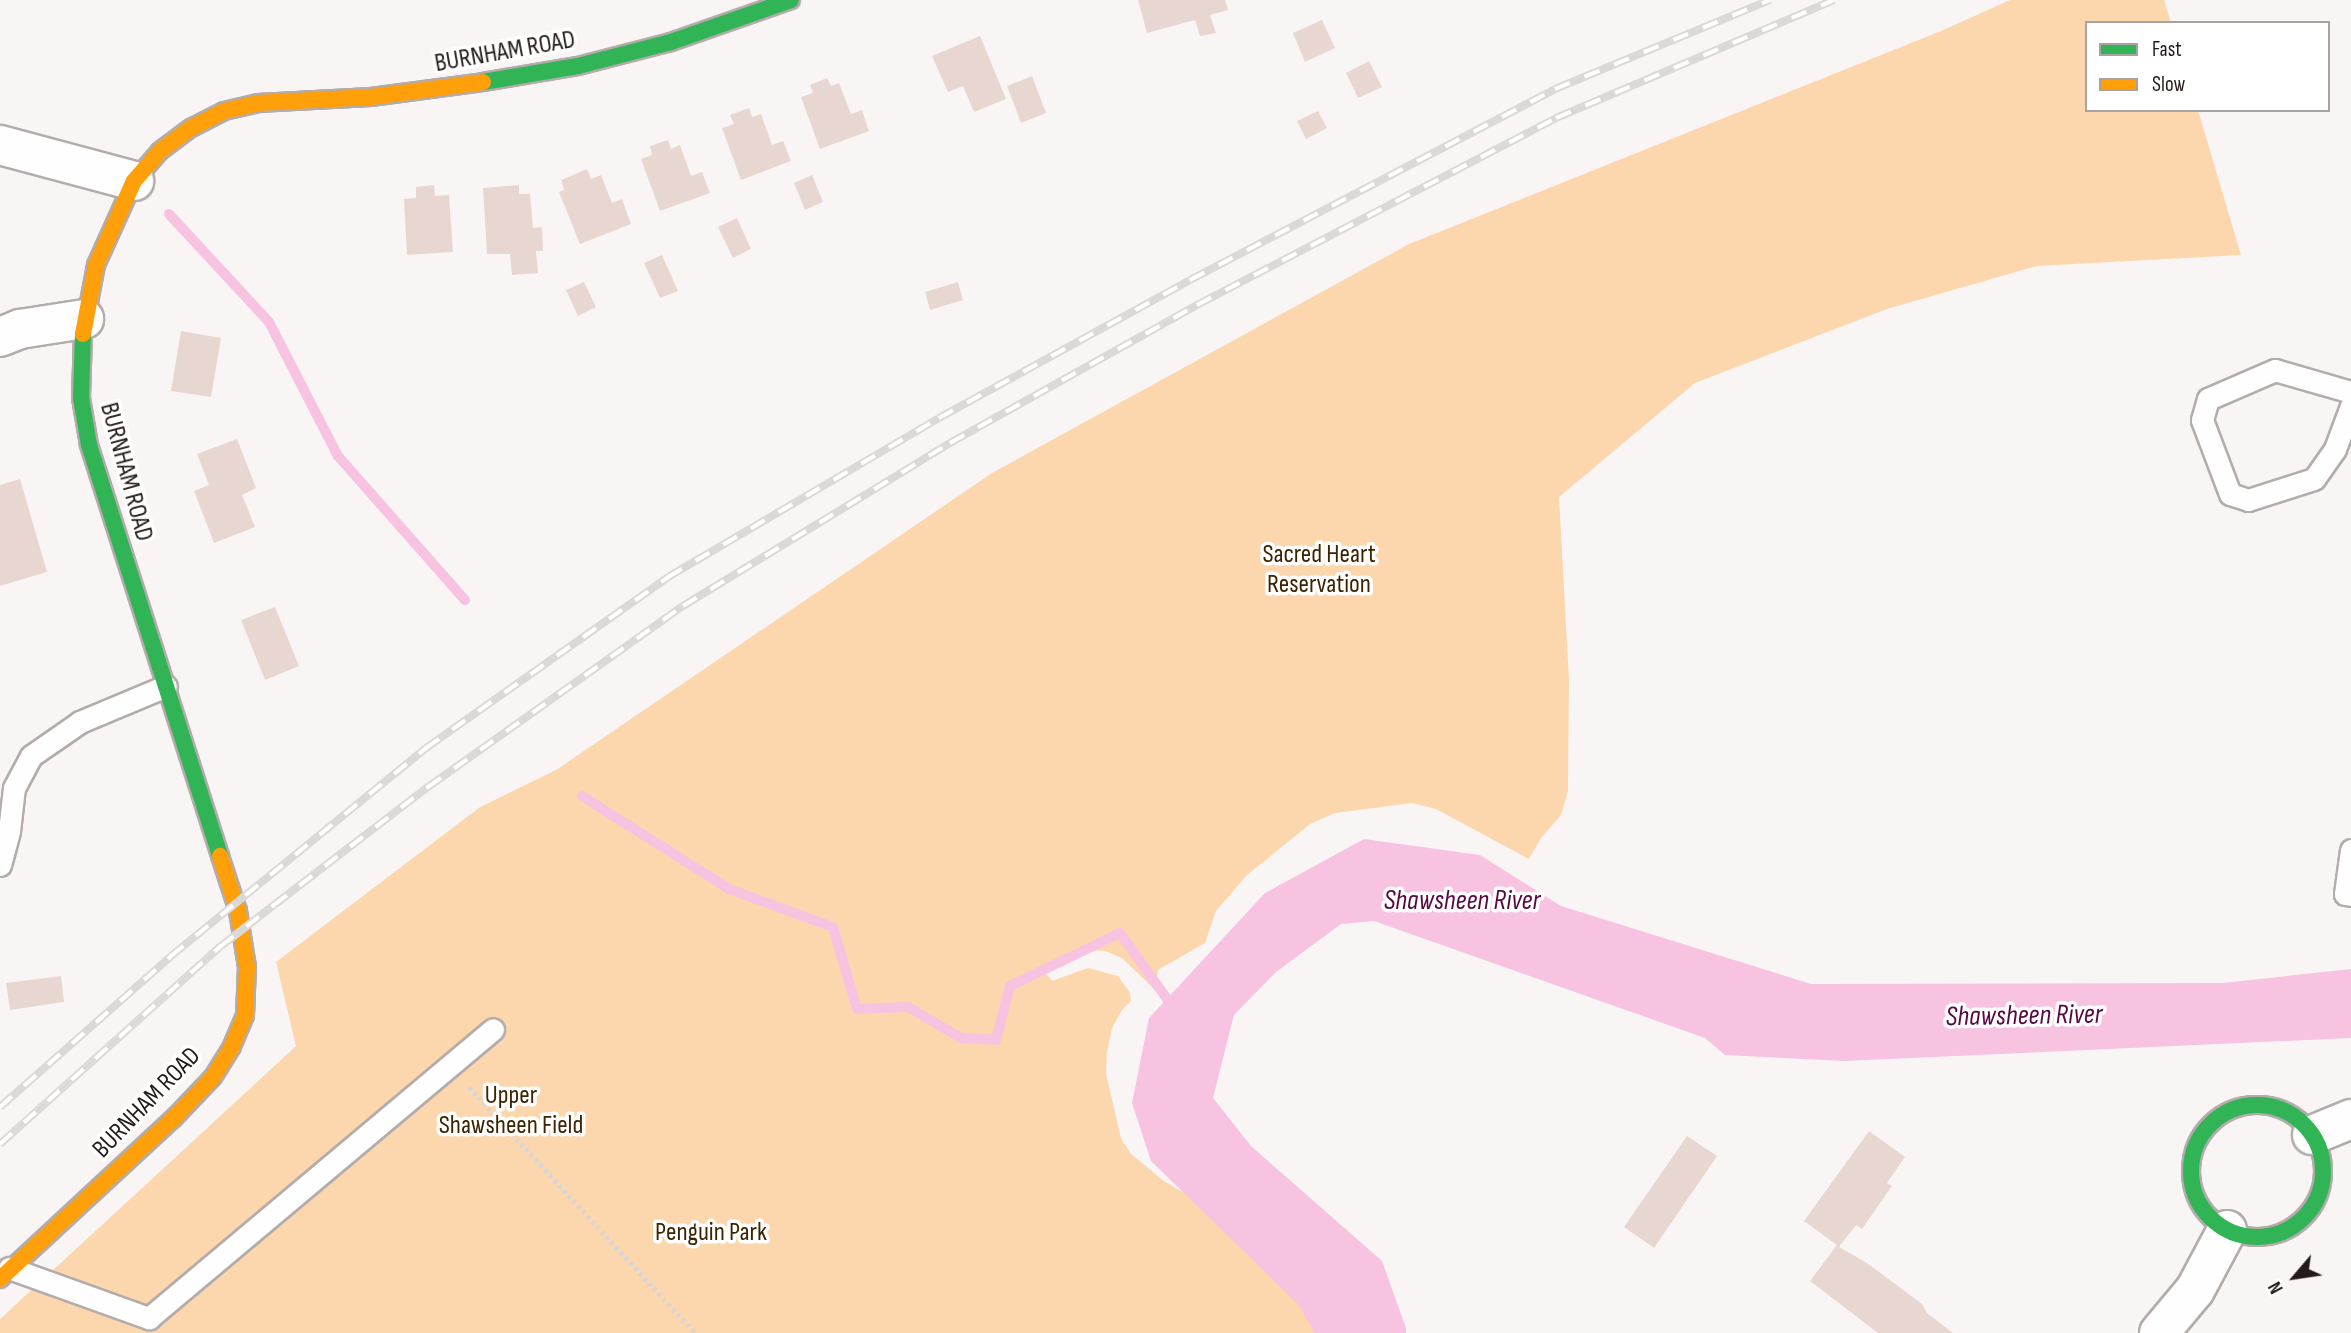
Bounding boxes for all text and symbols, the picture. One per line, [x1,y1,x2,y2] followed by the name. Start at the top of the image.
[2085,21,2330,112] legend
[432,24,578,80] street label: BURNHAM ROAD
[2152,37,2182,62] text: Fast
[2152,72,2185,97] text: Slow
[93,399,159,545] street label: BURNHAM ROAD
[1262,539,1376,600] park label: Sacred Heart Reservation
[1384,884,1540,918] water label: Shawsheen River
[1945,998,2103,1034] water label: Shawsheen River
[86,1041,208,1165] street label: BURNHAM ROAD
[439,1080,583,1142] park label: Upper Shawsheen Field
[655,1217,767,1249] park label: Penguin Park
[2260,1242,2330,1312] north arrow
[2264,1277,2289,1297] text: N

